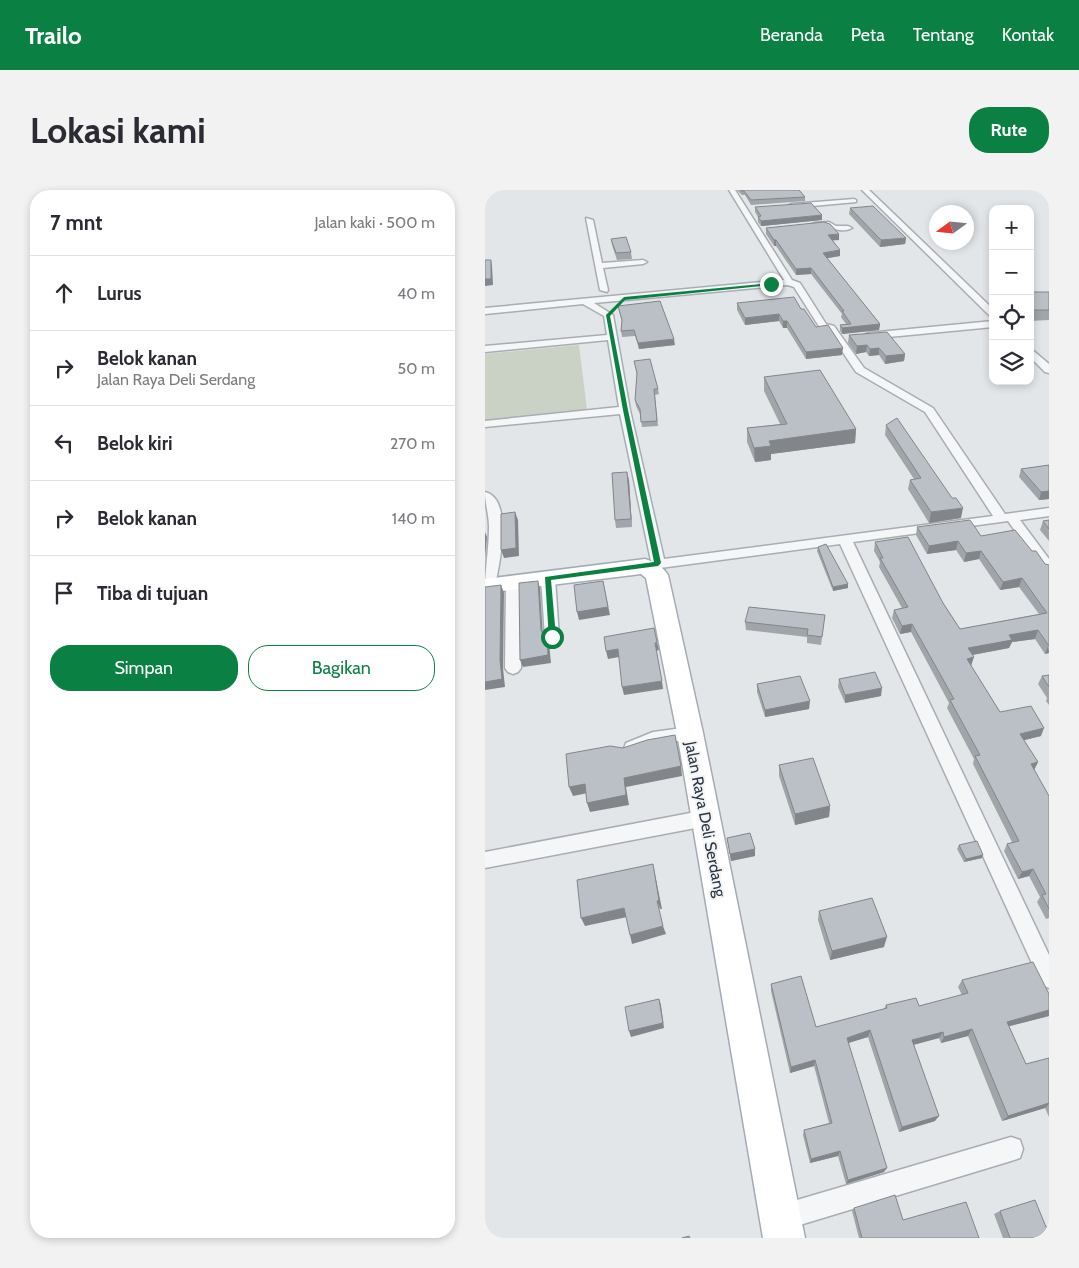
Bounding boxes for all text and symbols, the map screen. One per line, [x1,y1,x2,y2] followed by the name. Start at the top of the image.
[25,21,82,50] text: Trailo
[760,24,823,46] text: Beranda
[851,24,885,46] text: Peta
[913,24,974,46] text: Tentang
[1002,24,1054,46] text: Kontak
[969,107,1049,153] button: Rute
[30,109,206,152] text: Lokasi kami
[929,205,974,250] north arrow
[989,205,1034,385] map controls
[989,205,1034,250] button: +
[50,210,102,235] text: 7 mnt
[314,213,435,232] text: Jalan kaki · 500 m
[989,250,1034,295] button: −
[760,273,783,296] route end
[50,279,78,307] icon: ahead
[97,282,142,305] text: Lurus
[397,284,435,303] text: 40 m
[989,295,1034,340] button: locate
[989,340,1034,385] button: layers
[97,347,197,370] text: Belok kanan
[50,354,78,382] icon: right
[398,359,435,378] text: 50 m
[97,370,255,389] text: Jalan Raya Deli Serdang
[50,429,78,457] icon: left
[97,432,173,455] text: Belok kiri
[390,434,435,453] text: 270 m
[50,504,78,532] icon: right
[97,507,197,530] text: Belok kanan
[392,509,435,528] text: 140 m
[50,579,78,607] icon: arrive
[97,582,208,605] text: Tiba di tujuan
[541,626,564,649] route start
[50,645,238,691] button: Simpan
[248,645,435,691] button: Bagikan
[681,739,730,900] street label: Jalan Raya Deli Serdang

